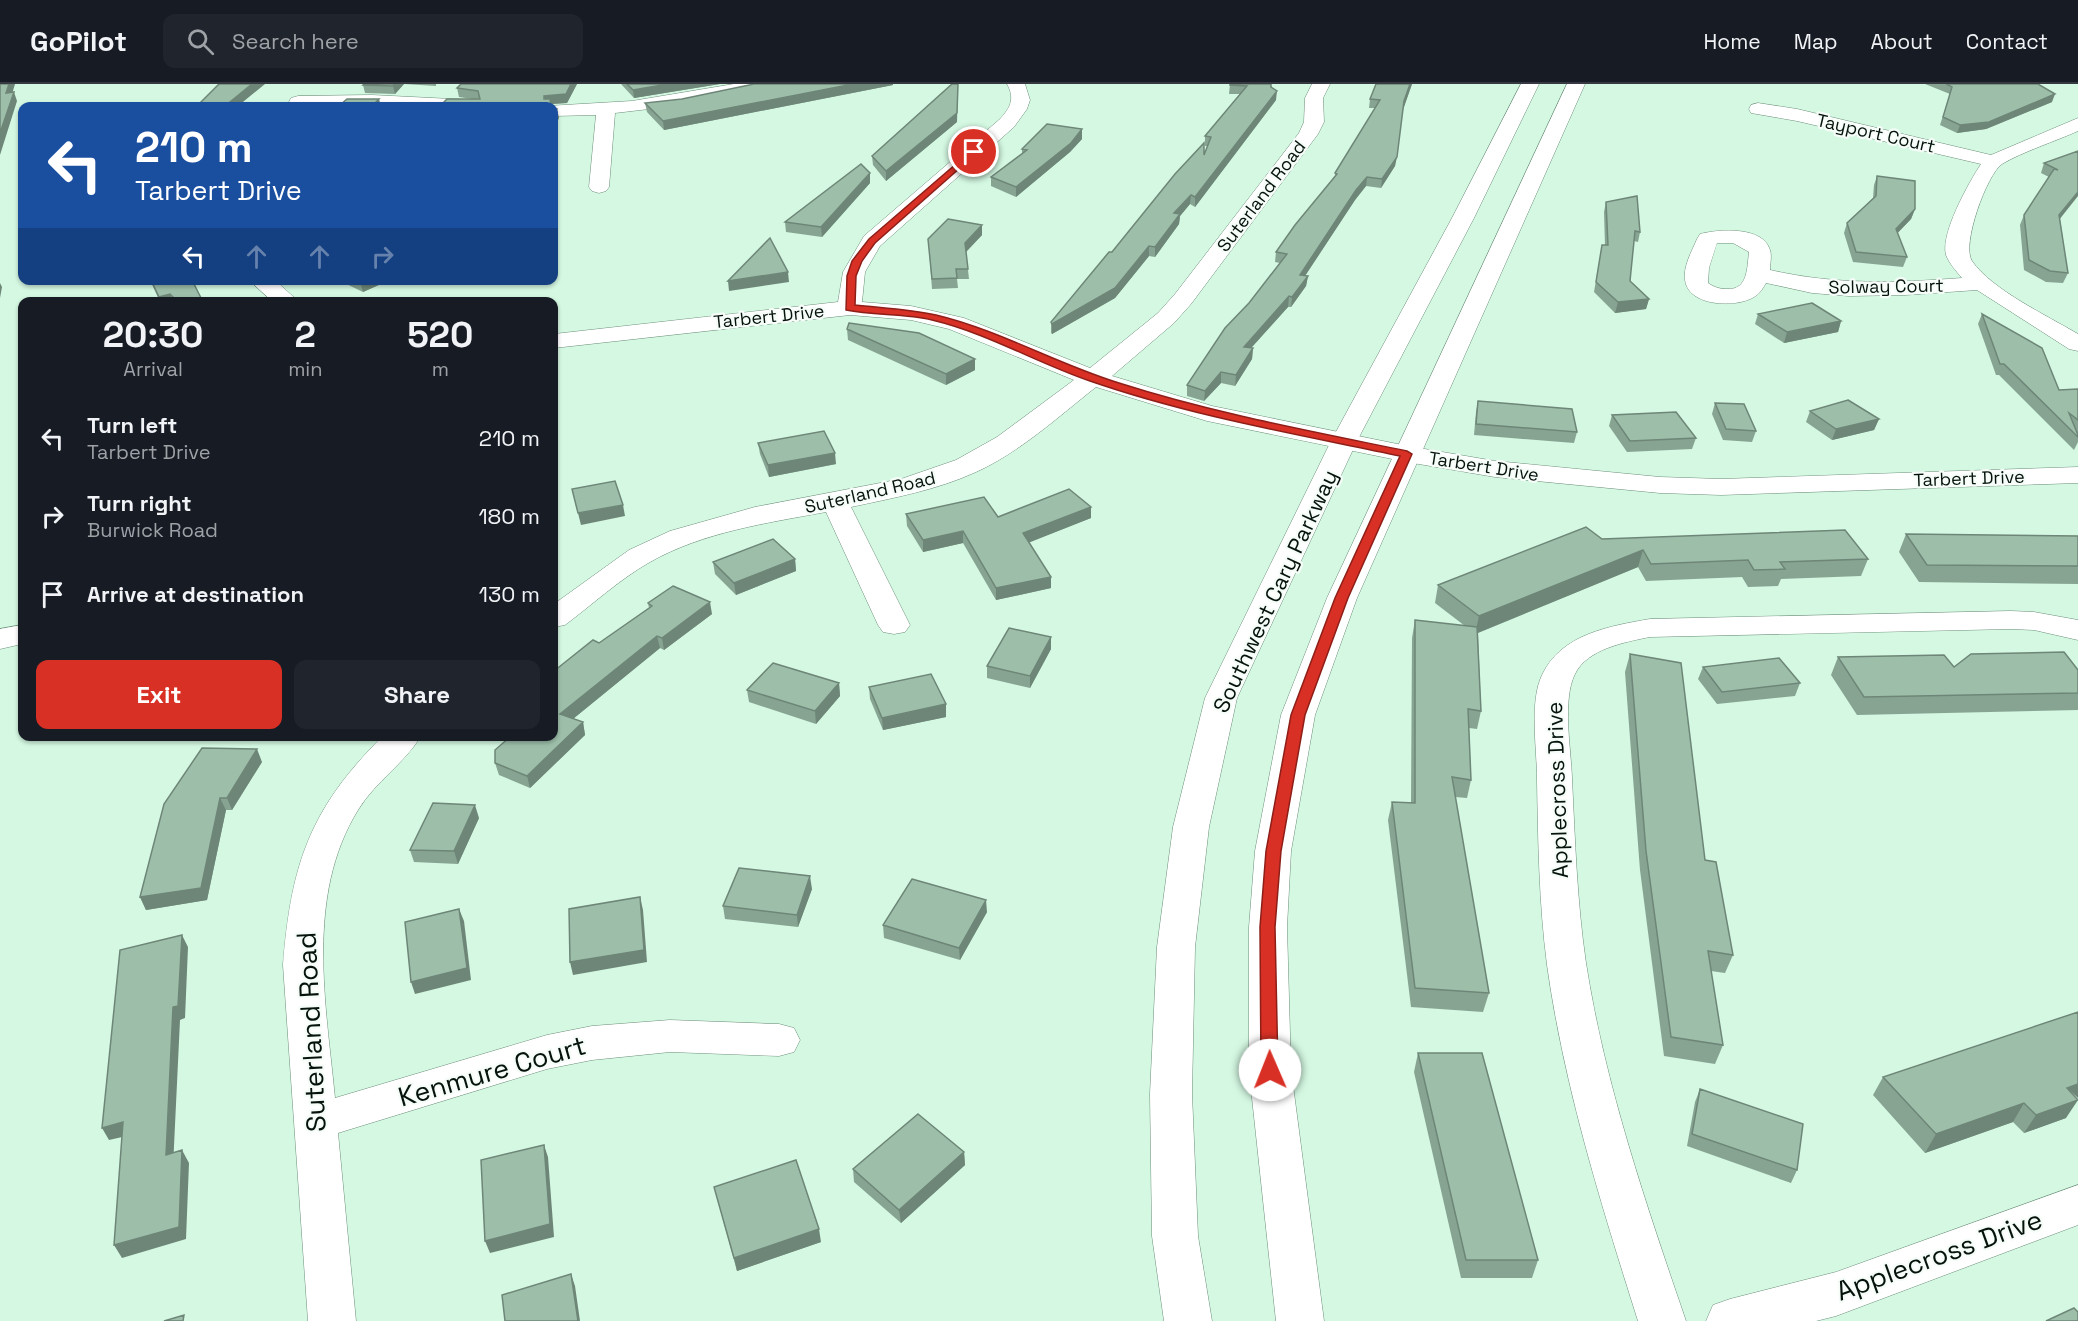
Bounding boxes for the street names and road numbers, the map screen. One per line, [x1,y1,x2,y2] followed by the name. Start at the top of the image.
[1814,108,1938,158] street label: Tayport Court
[1212,136,1310,256] street label: Suterland Road
[1828,273,1944,299] street label: Solway Court
[712,299,826,333] street label: Tarbert Drive
[1427,446,1541,486] street label: Tarbert Drive
[1206,465,1344,717] street label: Southwest Cary Parkway
[1913,465,2025,491] street label: Tarbert Drive
[802,466,938,518] street label: Suterland Road
[1540,701,1574,879] street label: Applecross Drive
[288,931,334,1133] street label: Suterland Road
[394,1027,590,1115] street label: Kenmure Court
[1831,1201,2047,1309] street label: Applecross Drive

